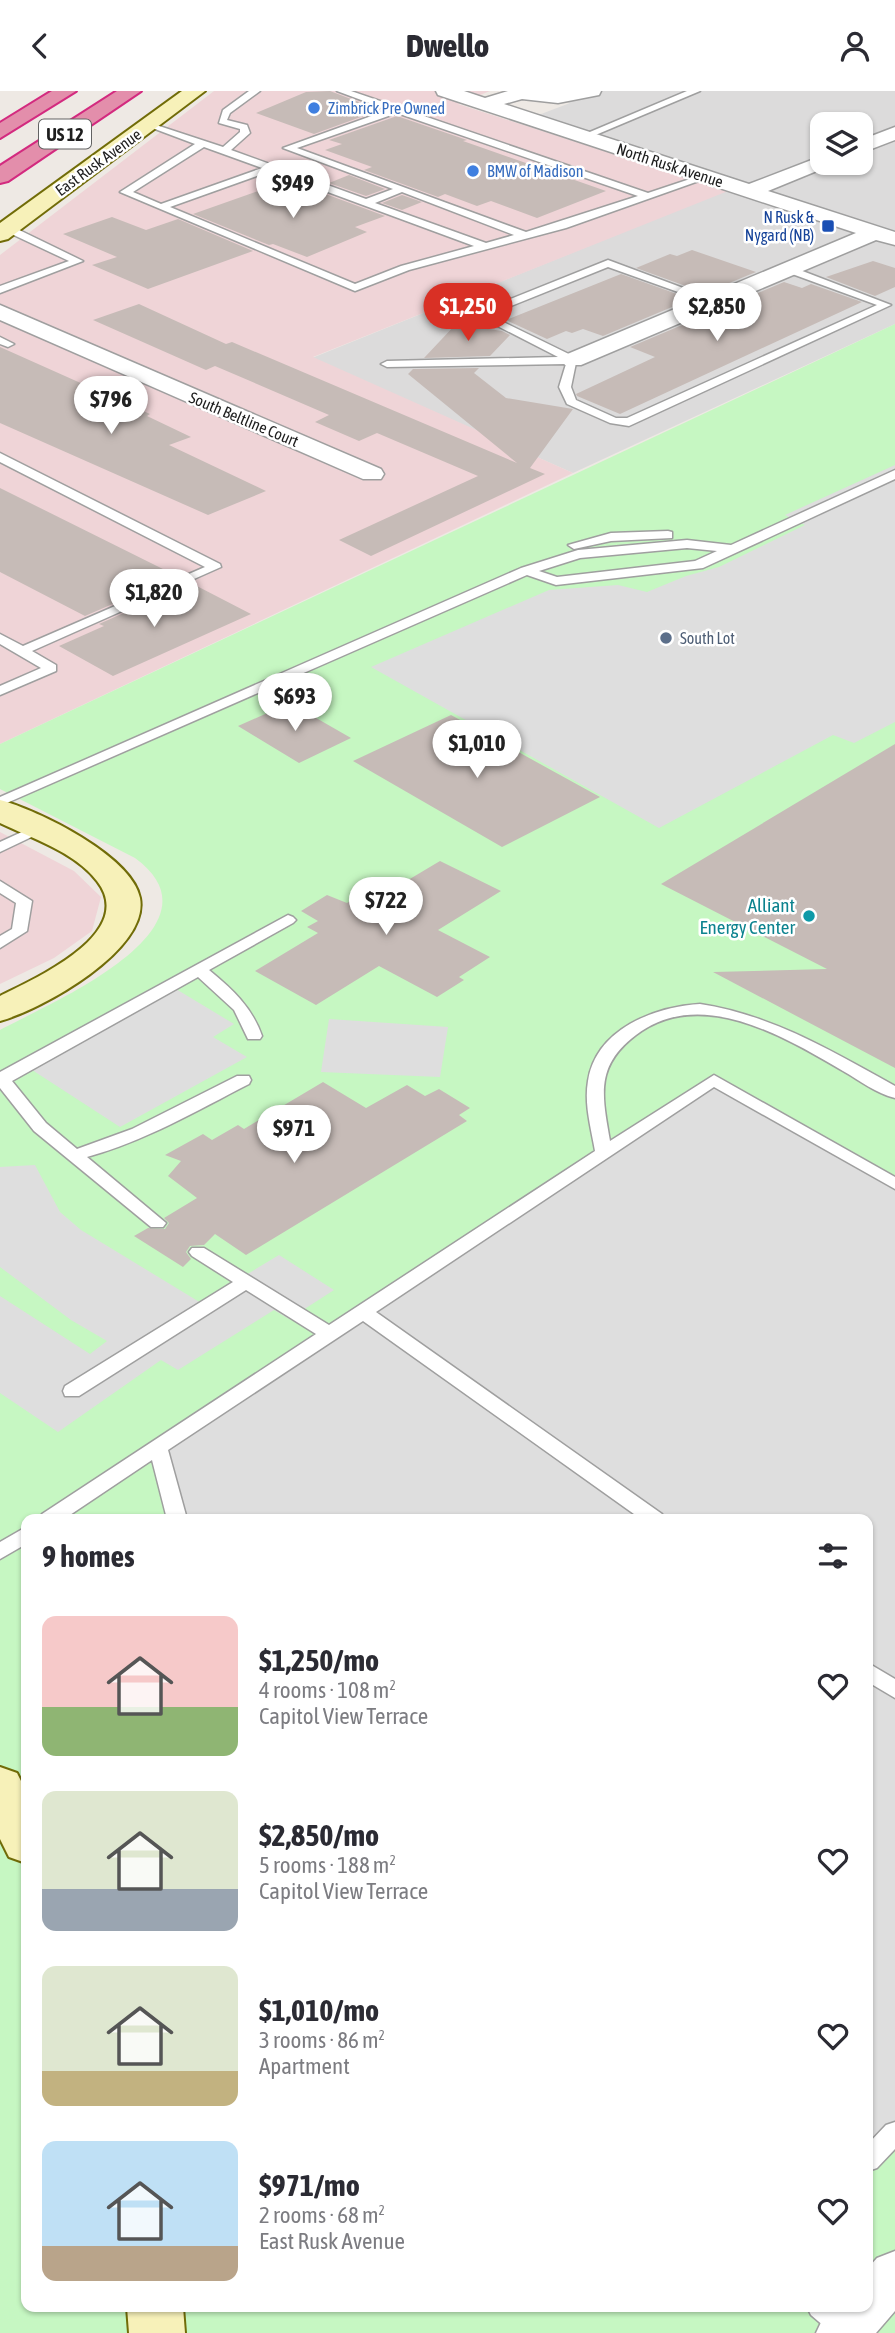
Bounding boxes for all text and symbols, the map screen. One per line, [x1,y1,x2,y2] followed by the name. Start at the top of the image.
[21,27,59,65] icon: back
[406,27,489,64] text: Dwello
[836,27,874,65] icon: person
[328,99,445,117] place label: Zimbrick Pre Owned
[306,100,322,116] marker: Zimbrick Pre Owned
[810,112,873,175] map controls
[810,112,873,175] button: layers
[39,119,91,149] road number: US 12
[52,125,144,199] street label: East Rusk Avenue
[614,139,726,191] street label: North Rusk Avenue
[252,160,334,220] pin: $949
[487,162,584,180] place label: BMW of Madison
[465,163,481,179] marker: BMW of Madison
[272,170,314,196] text: $949
[745,208,815,245] place label: N Rusk & Nygard (NB)
[820,218,836,234] marker: N Rusk & Nygard (NB)
[411,283,525,343] pin: $1,250
[660,283,774,343] pin: $2,850
[440,293,497,319] text: $1,250
[689,293,746,319] text: $2,850
[70,377,152,436] pin: $796
[90,386,132,412] text: $796
[187,388,302,450] street label: South Beltline Court
[97,569,211,629] pin: $1,820
[126,579,183,605] text: $1,820
[680,629,735,647] place label: South Lot
[658,630,674,646] marker: South Lot
[254,673,336,733] pin: $693
[274,683,316,709] text: $693
[420,721,534,780] pin: $1,010
[449,730,506,756] text: $1,010
[345,877,427,937] pin: $722
[365,887,407,913] text: $722
[700,894,795,938] place label: Alliant Energy Center
[801,908,817,924] marker: Alliant Energy Center
[253,1105,335,1165] pin: $971
[273,1115,315,1141] text: $971
[814,1537,852,1575] icon: filters
[42,1539,135,1573] text: 9 homes
[259,1643,379,1677] text: $1,250/mo
[98,1644,182,1728] icon: home
[814,1667,852,1705] icon: heart
[259,1677,396,1703] text: 4 rooms · 108 m²
[259,1703,428,1729] text: Capitol View Terrace
[259,1818,379,1852] text: $2,850/mo
[98,1819,182,1903] icon: home
[814,1842,852,1880] icon: heart
[259,1852,396,1878] text: 5 rooms · 188 m²
[259,1878,428,1904] text: Capitol View Terrace
[259,1993,379,2027] text: $1,010/mo
[98,1994,182,2078] icon: home
[814,2017,852,2055] icon: heart
[259,2027,385,2053] text: 3 rooms · 86 m²
[259,2053,350,2079] text: Apartment
[259,2168,360,2202] text: $971/mo
[98,2169,182,2253] icon: home
[814,2192,852,2230] icon: heart
[259,2202,385,2228] text: 2 rooms · 68 m²
[259,2228,405,2254] text: East Rusk Avenue

